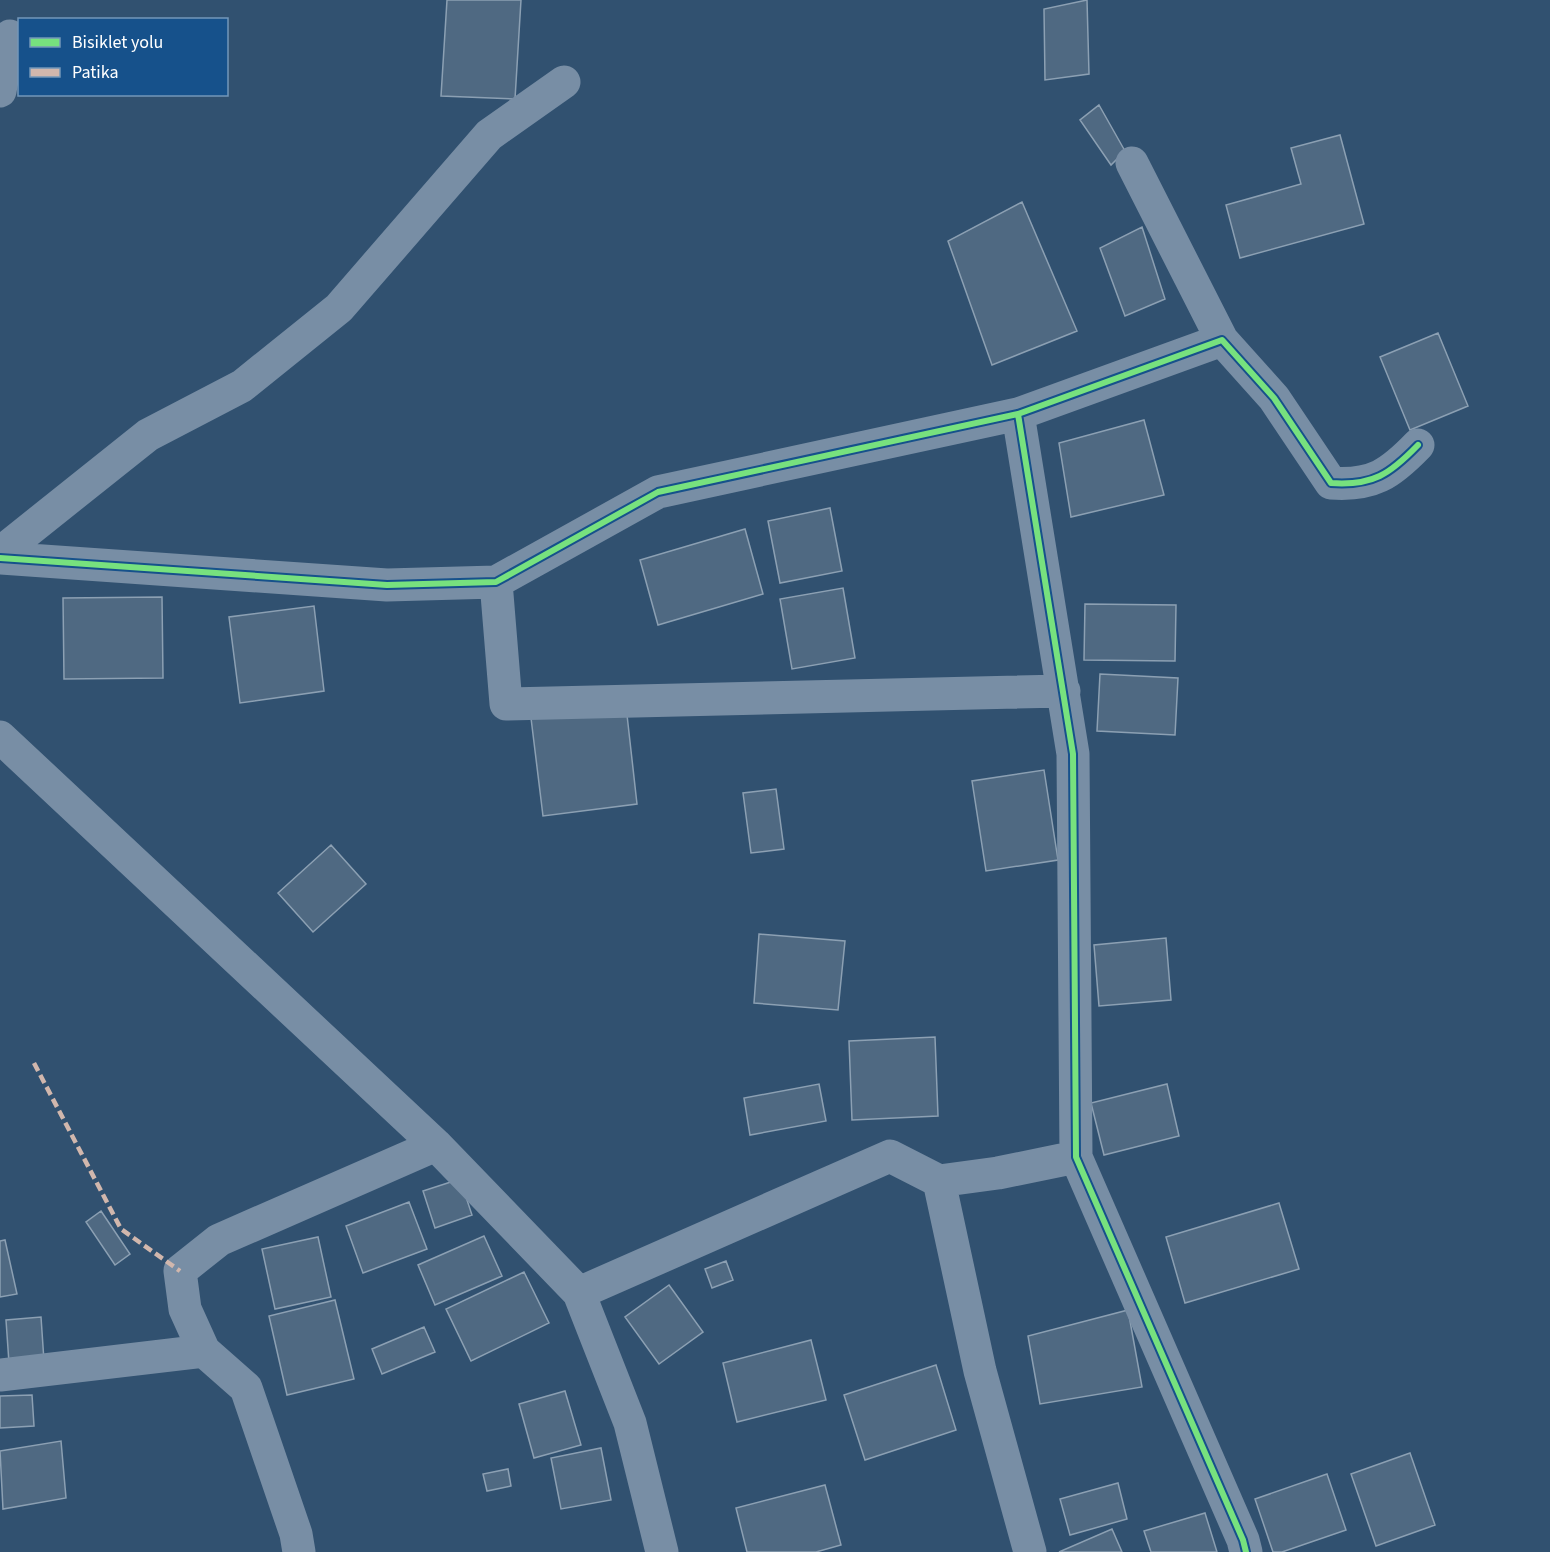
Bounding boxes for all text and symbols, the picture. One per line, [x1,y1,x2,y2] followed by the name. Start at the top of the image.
[18,18,228,96] legend
[72,30,163,55] text: Bisiklet yolu
[72,60,119,85] text: Patika

